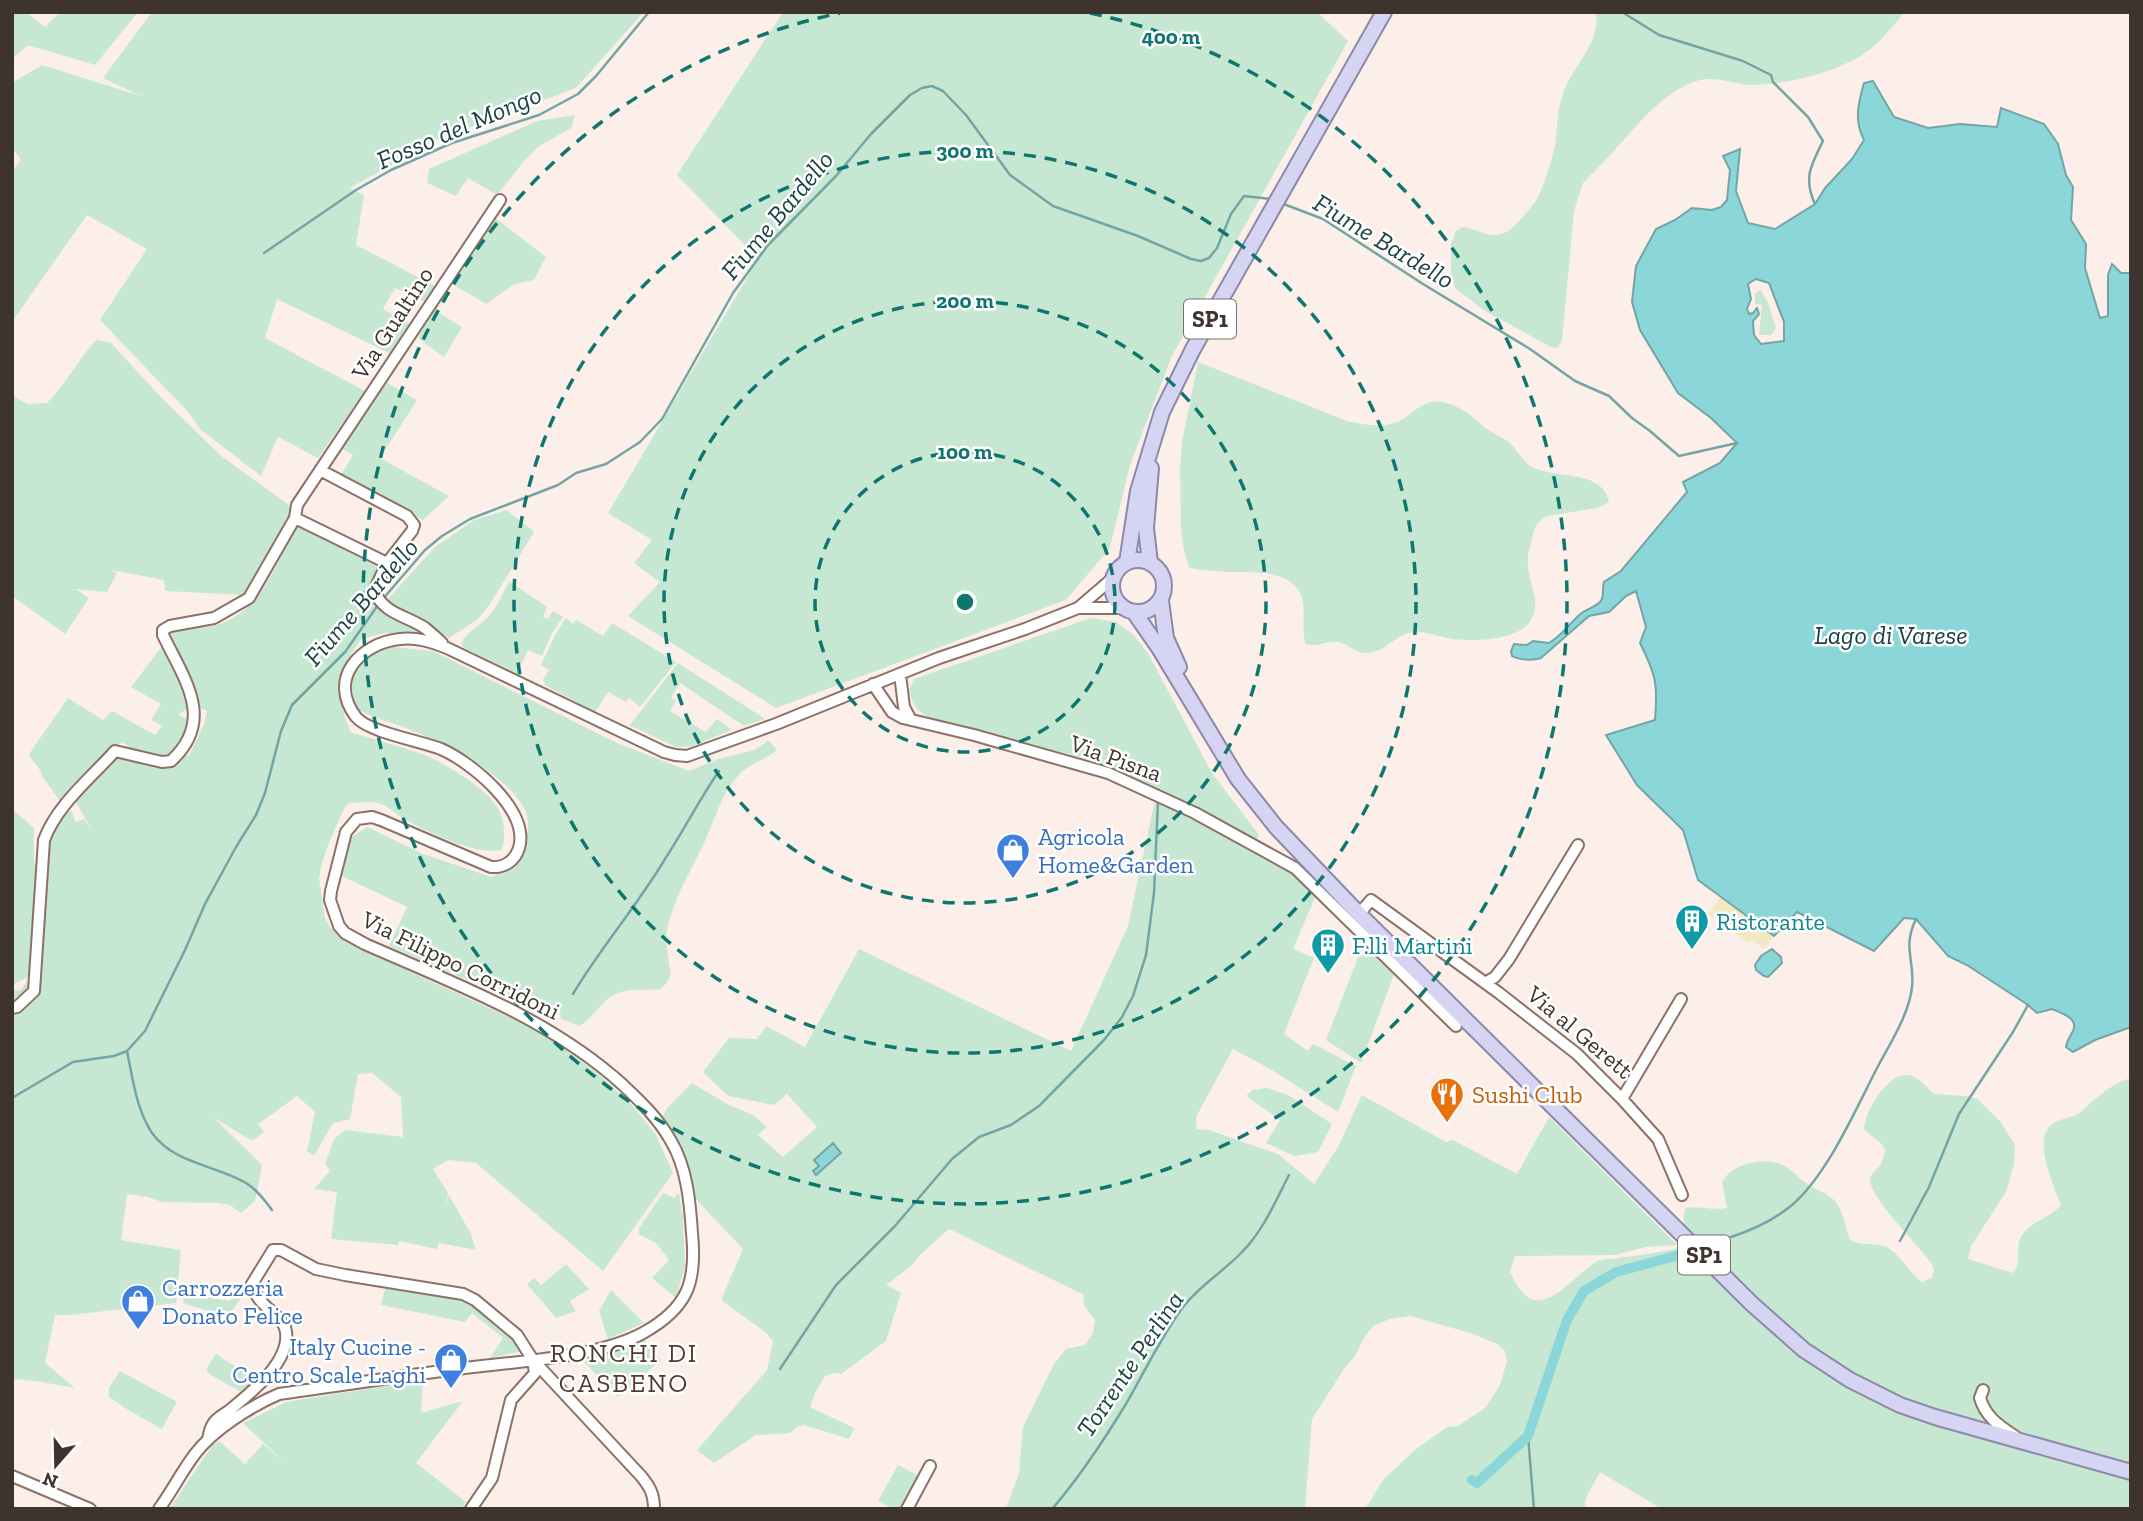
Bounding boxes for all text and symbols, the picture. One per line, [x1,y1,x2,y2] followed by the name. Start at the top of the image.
[1142,24,1201,49] text: 400 m
[372,78,546,176] water label: Fosso del Mongo
[936,138,994,163] text: 300 m
[714,144,840,286] water label: Fiume Bardello
[1308,186,1460,296] water label: Fiume Bardello
[344,261,439,386] street label: Via Gualtino
[936,288,994,313] text: 200 m
[1184,300,1236,338] road number: SP1
[938,439,993,464] text: 100 m
[297,532,425,672] water label: Fiume Bardello
[953,590,977,614] centre of rings
[1814,619,1968,651] water label: Lago di Varese
[1065,728,1166,788] street label: Via Pisna
[1038,822,1194,879] place label: Agricola Home&Garden
[994,831,1032,880] shop icon: Agricola Home&Garden
[1673,902,1711,951] building icon: Ristorante
[356,904,565,1026] street label: Via Filippo Corridoni
[1716,907,1825,936] place label: Ristorante
[1309,926,1347,975] building icon: F.lli Martini
[1352,931,1473,960] place label: F.lli Martini
[1520,979,1639,1085] street label: Via al Gerett
[1428,1075,1466,1124] restaurant icon: Sushi Club
[1472,1080,1583,1109] place label: Sushi Club
[1678,1236,1730,1274] road number: SP1
[162,1273,303,1330] place label: Carrozzeria Donato Felice
[119,1282,157,1331] shop icon: Carrozzeria Donato Felice
[1069,1285,1191,1443] water label: Torrente Perlina
[232,1332,426,1389] place label: Italy Cucine - Centro Scale Laghi
[550,1337,698,1399] district label: RONCHI DI CASBENO
[432,1341,470,1390] shop icon: Italy Cucine - Centro Scale Laghi
[21,1430,91,1500] north arrow
[40,1467,61,1494] text: N

